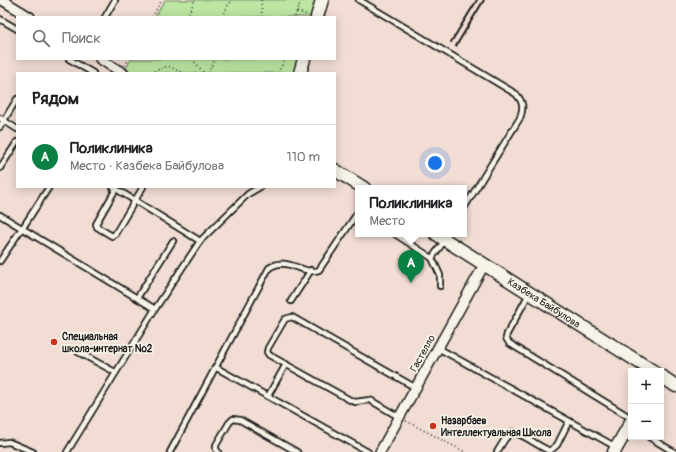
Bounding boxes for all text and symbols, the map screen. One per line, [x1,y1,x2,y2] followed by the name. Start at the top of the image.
[16,16,336,60] search box
[30,27,52,49] icon: search
[62,29,101,48] text: Поиск
[32,88,79,109] text: Рядом
[70,139,153,158] text: Поликлиника
[41,149,49,165] text: A
[287,149,320,165] text: 110 m
[425,153,445,173] your location
[70,158,224,174] text: Место · Казбека Байбулова
[355,185,467,237] popup
[370,194,452,213] text: Поликлиника
[370,213,405,229] text: Место
[398,250,424,283] pin: A
[505,276,583,331] street label: Казбека Байбулова
[62,331,153,355] place label: Специальная школа-интернат №2
[408,332,438,374] street label: Гастелло
[49,337,59,347] marker: Специальная школа-интернат №2
[628,368,664,440] map controls
[628,368,664,404] button: +
[628,404,664,440] button: −
[441,415,552,439] place label: Назарбаев Интеллектуальная Школа
[428,421,438,431] marker: Назарбаев Интеллектуальная Школа

